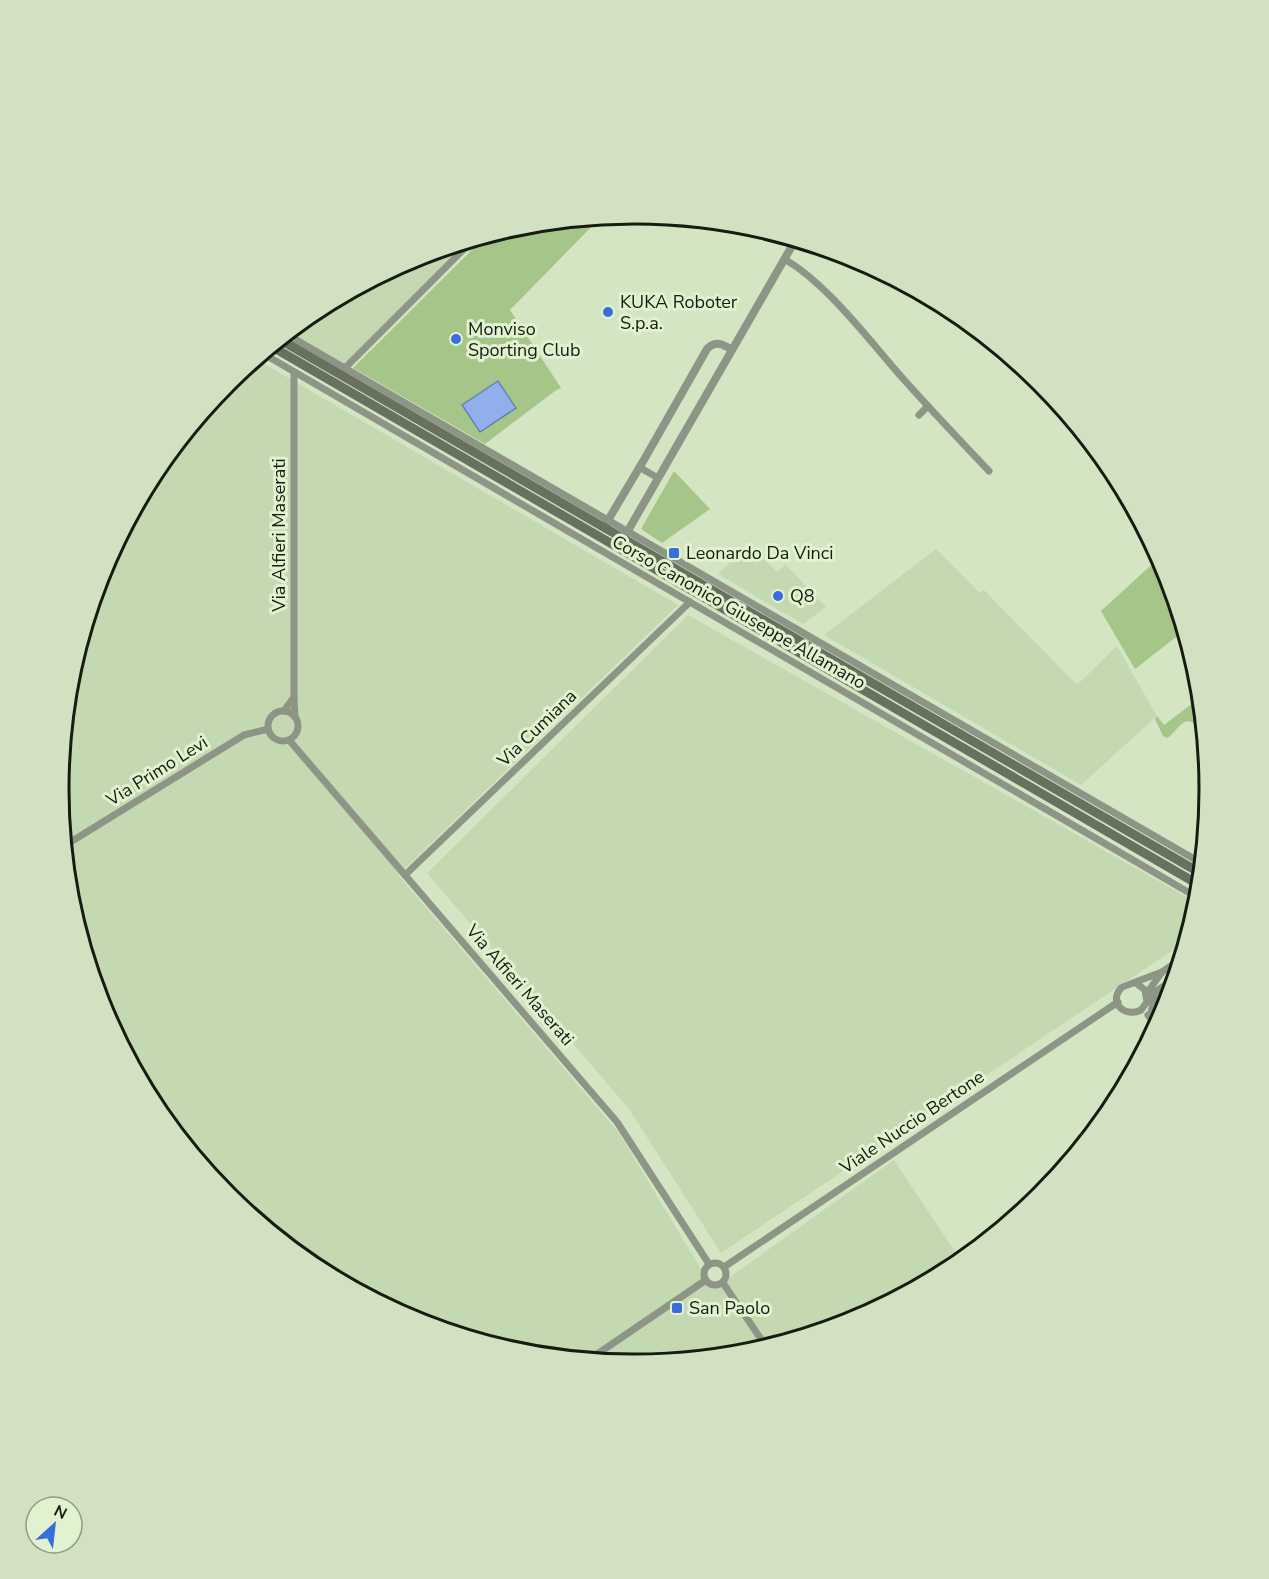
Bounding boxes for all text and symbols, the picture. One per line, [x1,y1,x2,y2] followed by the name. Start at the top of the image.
[620,290,738,335] place label: KUKA Roboter S.p.a.
[601,305,615,319] marker: KUKA Roboter S.p.a.
[468,317,580,362] place label: Monviso Sporting Club
[449,332,463,346] marker: Monviso Sporting Club
[267,458,291,613] street label: Via Alfieri Maserati
[608,529,870,695] street label: Corso Canonico Giuseppe Allamano
[686,541,833,565] place label: Leonardo Da Vinci
[667,546,681,560] marker: Leonardo Da Vinci
[790,584,815,608] place label: Q8
[771,589,785,603] marker: Q8
[491,684,582,773] street label: Via Cumiana
[101,730,212,812] street label: Via Primo Levi
[460,918,579,1051] street label: Via Alfieri Maserati
[834,1065,989,1180] street label: Viale Nuccio Bertone
[689,1296,770,1320] place label: San Paolo
[670,1301,684,1315] marker: San Paolo
[24,1495,84,1555] north arrow
[50,1500,71,1525] text: N

